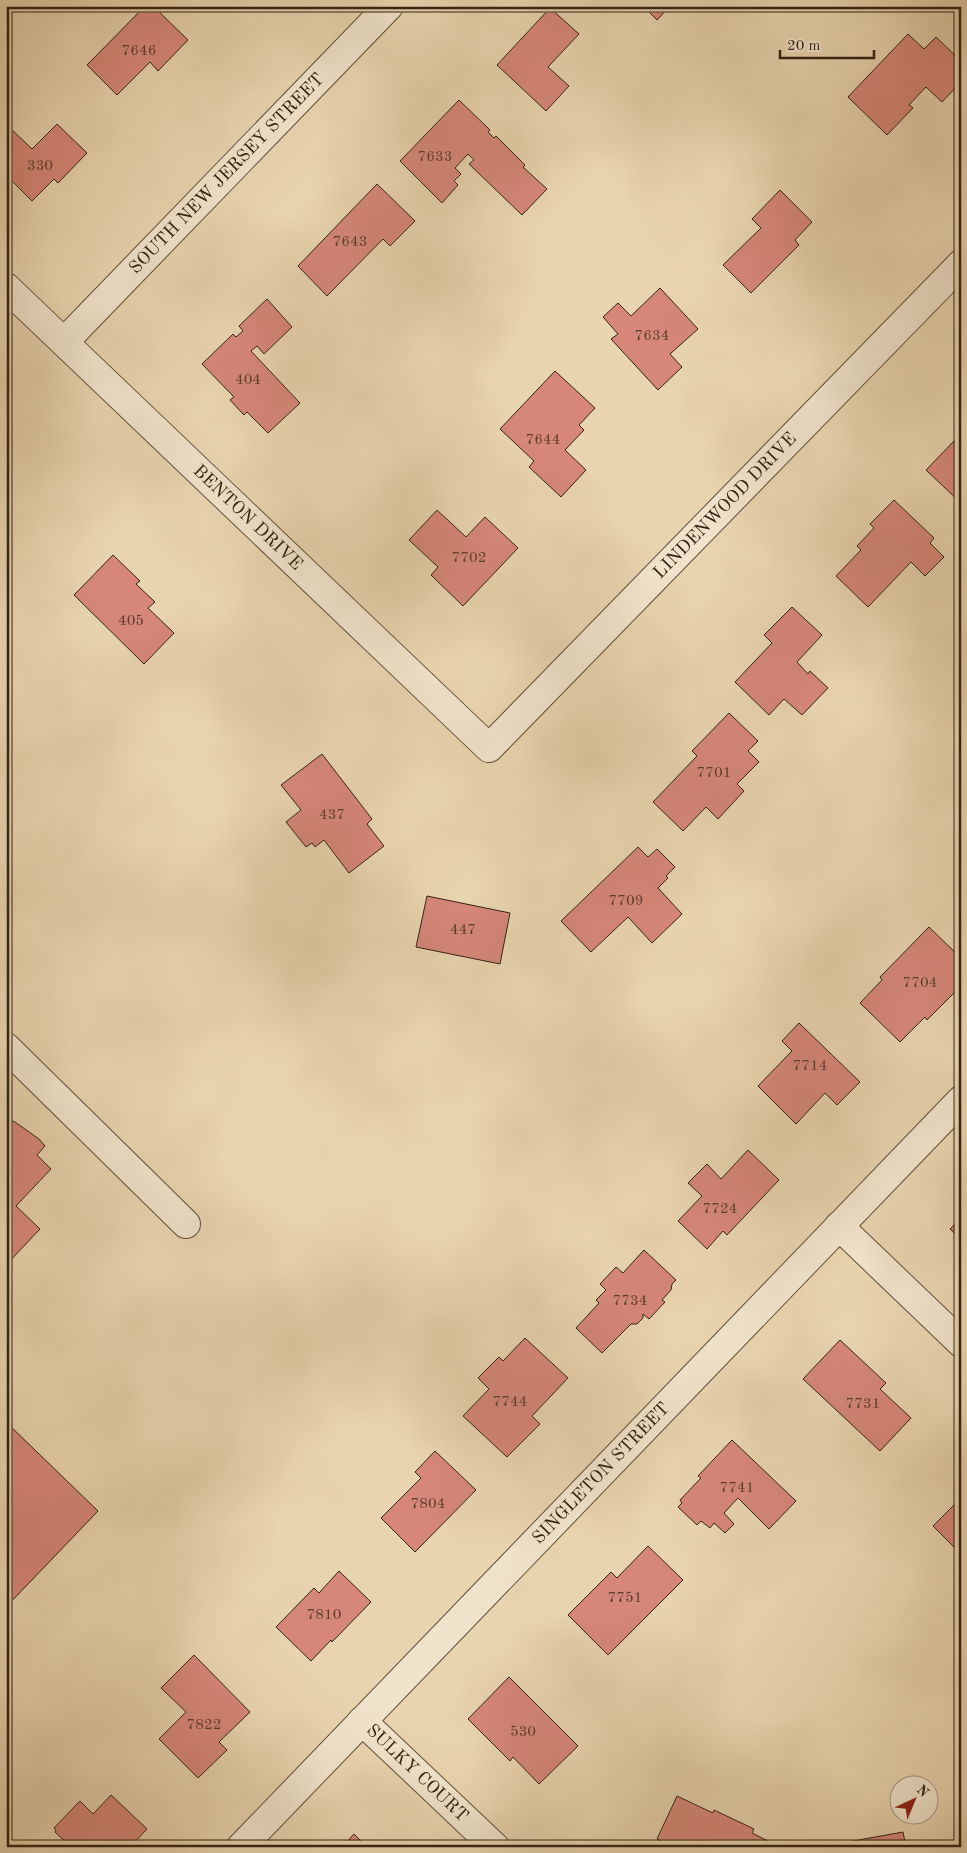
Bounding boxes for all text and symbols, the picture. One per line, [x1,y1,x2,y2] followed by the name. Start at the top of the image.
[780,28,873,60] scale bar
[787,39,821,54] text: 20 m
[122,44,156,59] house number: 7646
[126,70,328,278] street label: SOUTH NEW JERSEY STREET
[418,150,452,165] house number: 7633
[27,159,53,174] house number: 330
[333,235,367,250] house number: 7643
[635,329,669,344] house number: 7634
[235,373,261,388] house number: 404
[650,429,800,582] street label: LINDENWOOD DRIVE
[526,433,560,448] house number: 7644
[190,462,306,574] street label: BENTON DRIVE
[452,551,486,566] house number: 7702
[118,614,144,629] house number: 405
[697,766,731,781] house number: 7701
[319,808,345,823] house number: 437
[609,894,643,909] house number: 7709
[450,923,476,938] house number: 447
[903,976,937,991] house number: 7704
[793,1059,827,1074] house number: 7714
[703,1202,737,1217] house number: 7724
[613,1294,647,1309] house number: 7734
[493,1395,527,1410] house number: 7744
[846,1397,880,1412] house number: 7731
[529,1399,673,1547] street label: SINGLETON STREET
[720,1481,754,1496] house number: 7741
[411,1497,445,1512] house number: 7804
[608,1591,642,1606] house number: 7751
[307,1608,341,1623] house number: 7810
[187,1718,221,1733] house number: 7822
[363,1721,471,1825] street label: SULKY COURT
[510,1725,536,1740] house number: 530
[890,1776,940,1826] north arrow
[914,1783,931,1800] text: N

